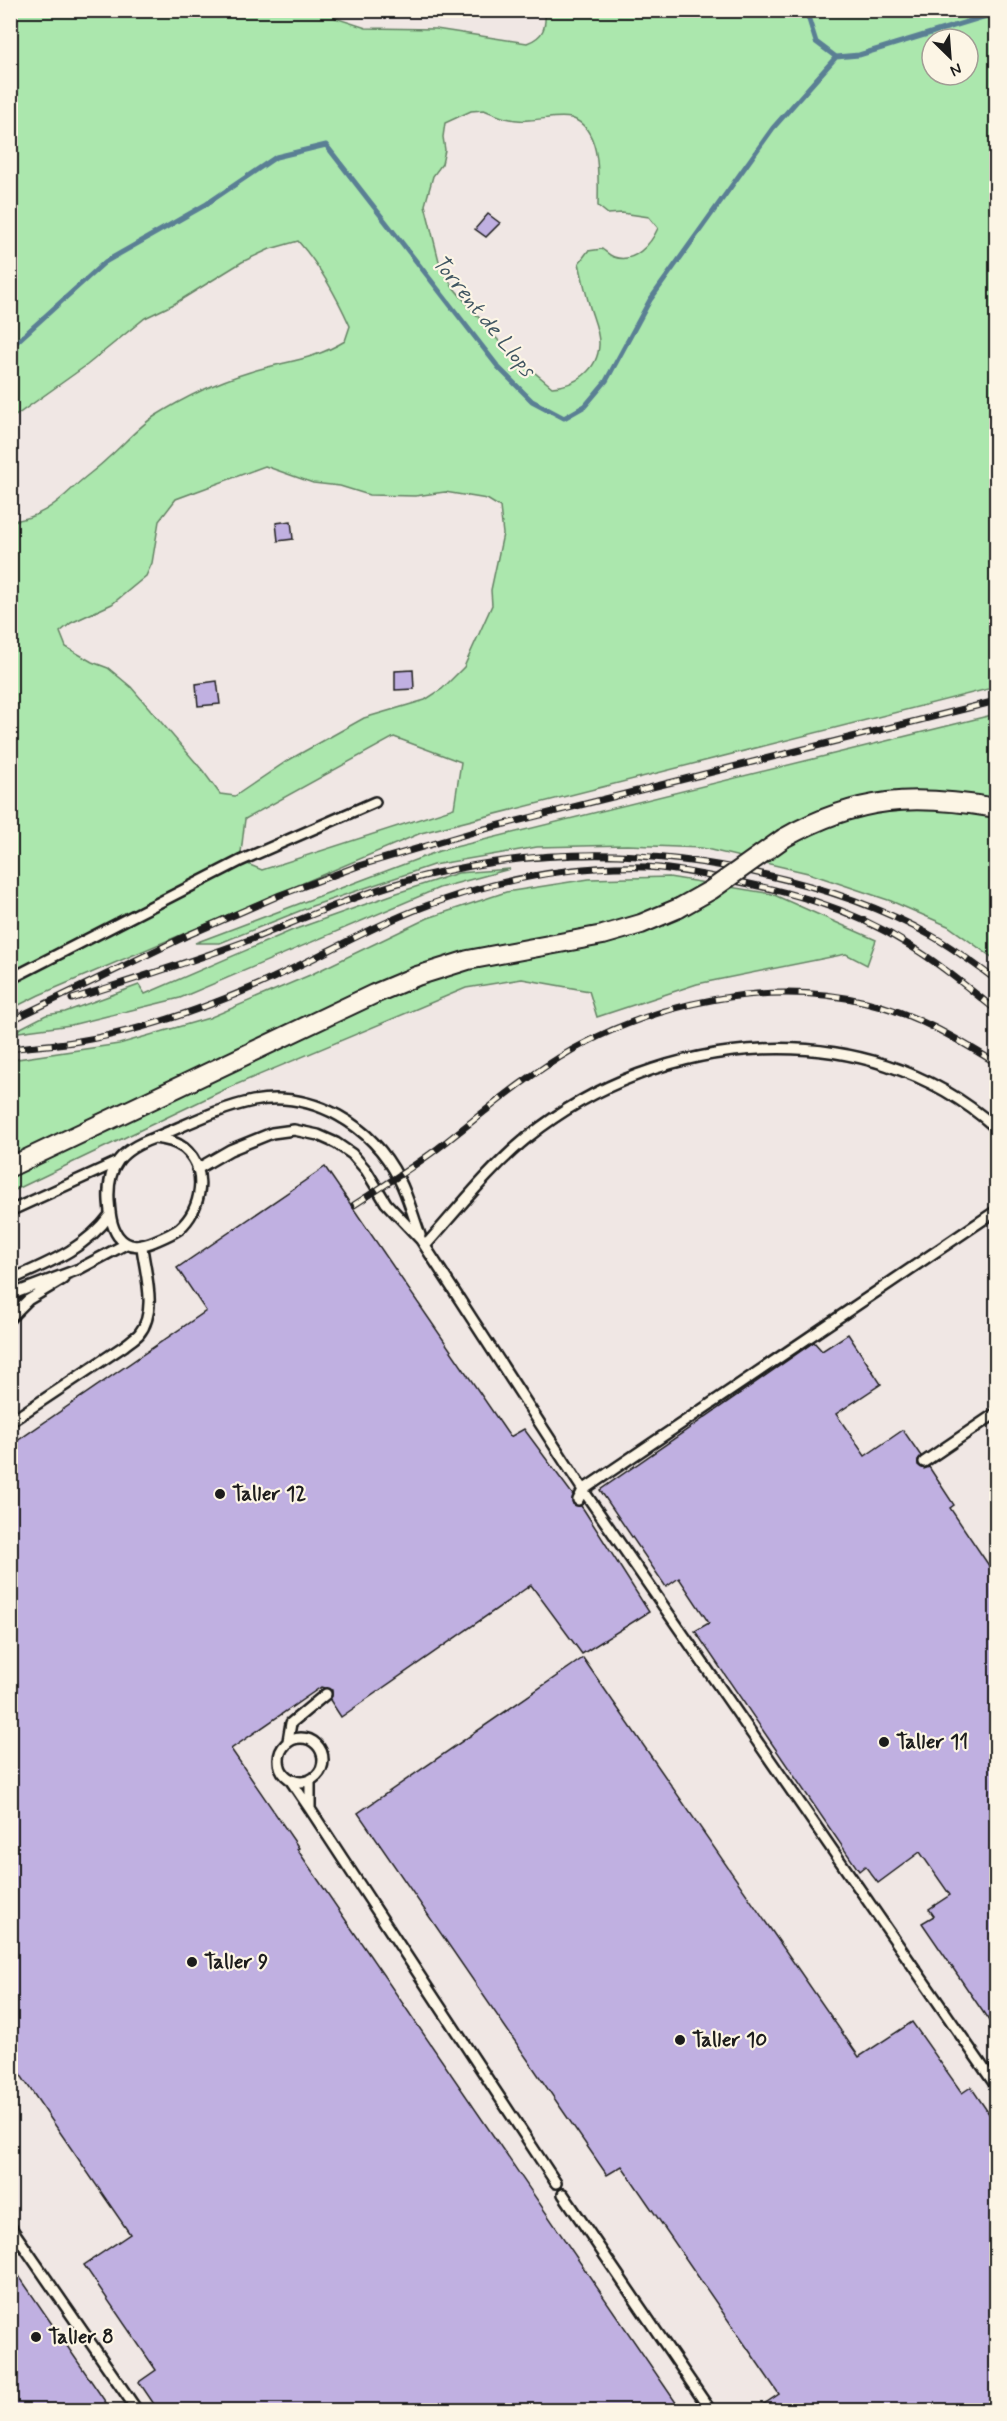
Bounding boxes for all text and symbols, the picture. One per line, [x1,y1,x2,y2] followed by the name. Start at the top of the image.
[920,27,980,87] north arrow
[946,57,965,81] text: N
[425,249,542,384] water label: Torrent de Llops
[232,1480,306,1508] place label: Taller 12
[213,1487,227,1501] marker: Taller 12
[896,1728,968,1756] place label: Taller 11
[877,1735,891,1749] marker: Taller 11
[204,1948,268,1976] place label: Taller 9
[185,1955,199,1969] marker: Taller 9
[692,2026,767,2054] place label: Taller 10
[673,2033,687,2047] marker: Taller 10
[48,2323,114,2351] place label: Taller 8
[29,2330,43,2344] marker: Taller 8

